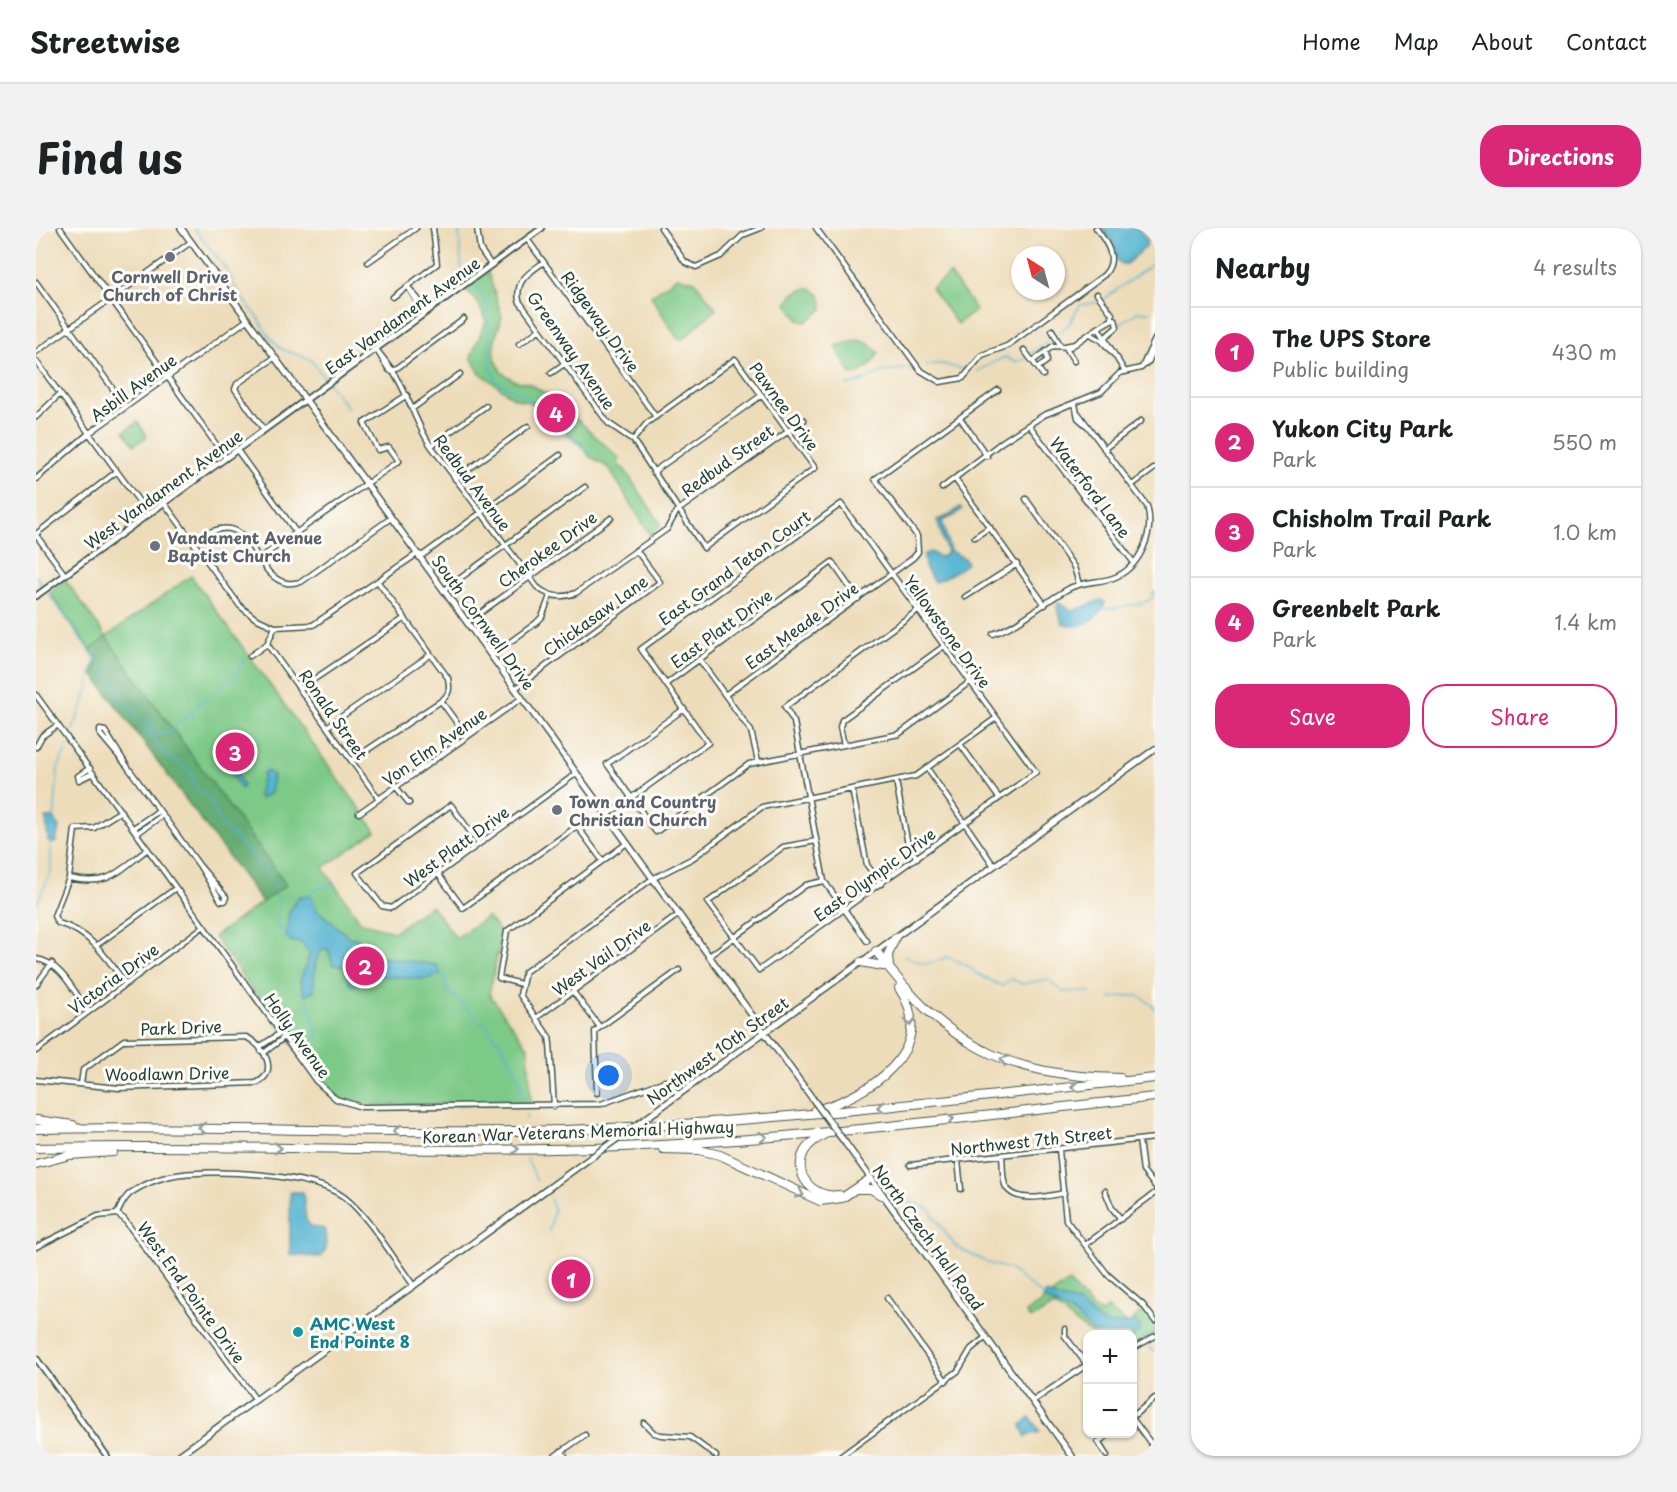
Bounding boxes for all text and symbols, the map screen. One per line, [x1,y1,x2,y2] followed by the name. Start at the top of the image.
[30,20,180,63] text: Streetwise
[1302,25,1361,57] text: Home
[1394,25,1439,57] text: Map
[1472,25,1533,57] text: About
[1566,25,1647,57] text: Contact
[36,125,183,188] text: Find us
[1480,125,1641,187] button: Directions
[1011,246,1065,300] north arrow
[1215,248,1310,287] text: Nearby
[163,250,177,264] marker: Cornwell Drive Church of Christ
[320,250,485,379] street label: East Vandament Avenue
[1533,252,1617,282] text: 4 results
[103,264,238,306] place label: Cornwell Drive Church of Christ
[556,266,646,376] street label: Ridgeway Drive
[522,286,622,414] street label: Greenway Avenue
[1272,321,1431,354] text: The UPS Store
[1230,337,1239,367] text: 1
[1552,337,1617,367] text: 430 m
[85,347,181,427] street label: Asbill Avenue
[1272,354,1409,384] text: Public building
[745,357,825,455] street label: Pawnee Drive
[536,390,576,435] pin: 4
[1272,411,1453,444] text: Yukon City Park
[676,418,779,502] street label: Redbud Street
[79,423,247,555] street label: West Vandament Avenue
[1227,427,1242,457] text: 2
[1552,427,1617,457] text: 550 m
[429,429,518,536] street label: Redbud Avenue
[1045,431,1137,543] street label: Waterford Lane
[1272,444,1317,474] text: Park
[1272,501,1492,534] text: Chisholm Trail Park
[653,503,815,630] street label: East Grand Teton Court
[493,505,601,593] street label: Cherokee Drive
[1228,517,1241,547] text: 3
[1553,517,1617,547] text: 1.0 km
[167,525,322,567] place label: Vandament Avenue Baptist Church
[1272,534,1317,564] text: Park
[148,539,162,553] marker: Vandament Avenue Baptist Church
[427,550,541,694] street label: South Cornwell Drive
[537,569,653,661] street label: Chickasaw Lane
[899,570,997,692] street label: Yellowstone Drive
[739,576,863,674] street label: East Meade Drive
[665,583,777,673] street label: East Platt Drive
[1272,591,1440,624] text: Greenbelt Park
[1228,607,1241,637] text: 4
[1555,607,1617,637] text: 1.4 km
[1272,624,1317,654] text: Park
[294,664,374,765] street label: Ronald Street
[1215,684,1410,748] button: Save
[1422,684,1617,748] button: Share
[377,701,491,791] street label: Von Elm Avenue
[216,730,254,774] pin: 3
[569,789,716,831] place label: Town and Country Christian Church
[398,800,514,892] street label: West Platt Drive
[550,803,564,817] marker: Town and Country Christian Church
[808,821,940,927] street label: East Olympic Drive
[547,913,655,1001] street label: West Vail Drive
[63,937,164,1019] street label: Victoria Drive
[346,944,384,988] pin: 2
[259,988,337,1083] street label: Holly Avenue
[641,990,793,1110] street label: Northwest 10th Street
[140,1014,222,1040] street label: Park Drive
[903,1017,916,1026] one-way arrow
[999,1054,1010,1067] one-way arrow
[105,1060,229,1086] street label: Woodlawn Drive
[594,1061,623,1090] your location
[1071,1080,1080,1092] one-way arrow
[877,1101,886,1113] one-way arrow
[945,1113,954,1126] one-way arrow
[422,1114,734,1148] street label: Korean War Veterans Memorial Highway
[949,1120,1113,1160] street label: Northwest 7th Street
[198,1122,207,1134] one-way arrow
[393,1125,402,1137] one-way arrow
[759,1131,768,1144] one-way arrow
[274,1142,283,1155] one-way arrow
[511,1143,520,1156] one-way arrow
[868,1159,990,1315] street label: North Czech Hall Road
[794,1186,805,1198] one-way arrow
[132,1216,252,1368] street label: West End Pointe Drive
[552,1256,590,1302] pin: 1
[310,1311,410,1353] place label: AMC West End Pointe 8
[291,1325,305,1339] marker: AMC West End Pointe 8
[1083,1330,1137,1438] map controls
[1083,1330,1137,1384] button: +
[1083,1384,1137,1438] button: −

